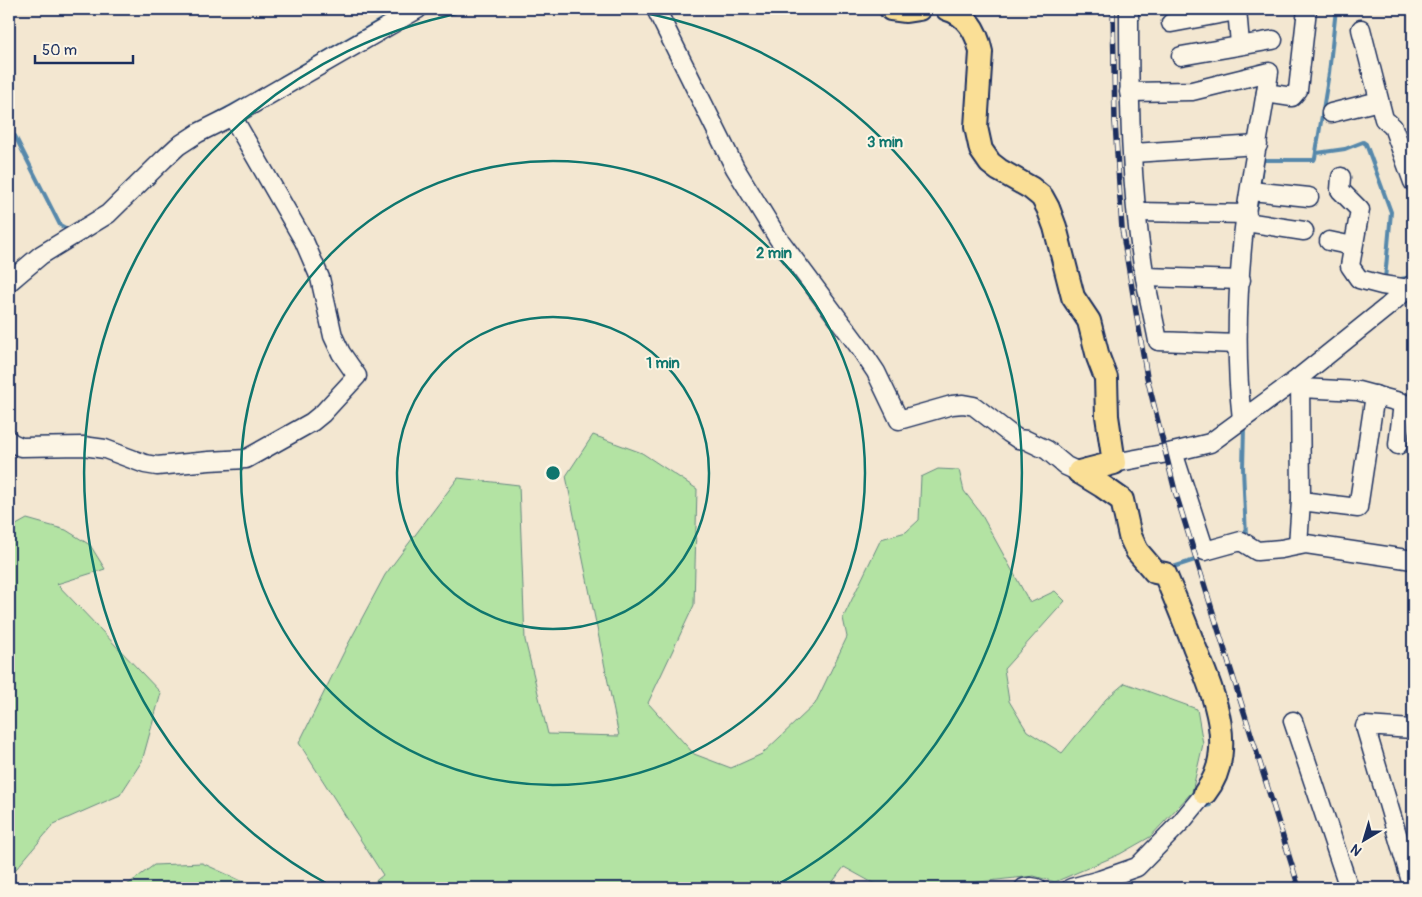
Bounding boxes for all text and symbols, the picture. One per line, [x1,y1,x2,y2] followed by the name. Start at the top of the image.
[35,32,132,64] scale bar
[42,41,77,60] text: 50 m
[867,133,903,152] text: 3 min
[756,244,792,263] text: 2 min
[646,354,680,373] text: 1 min
[544,464,562,482] centre of rings
[1340,814,1390,864] north arrow
[1347,840,1365,859] text: N

